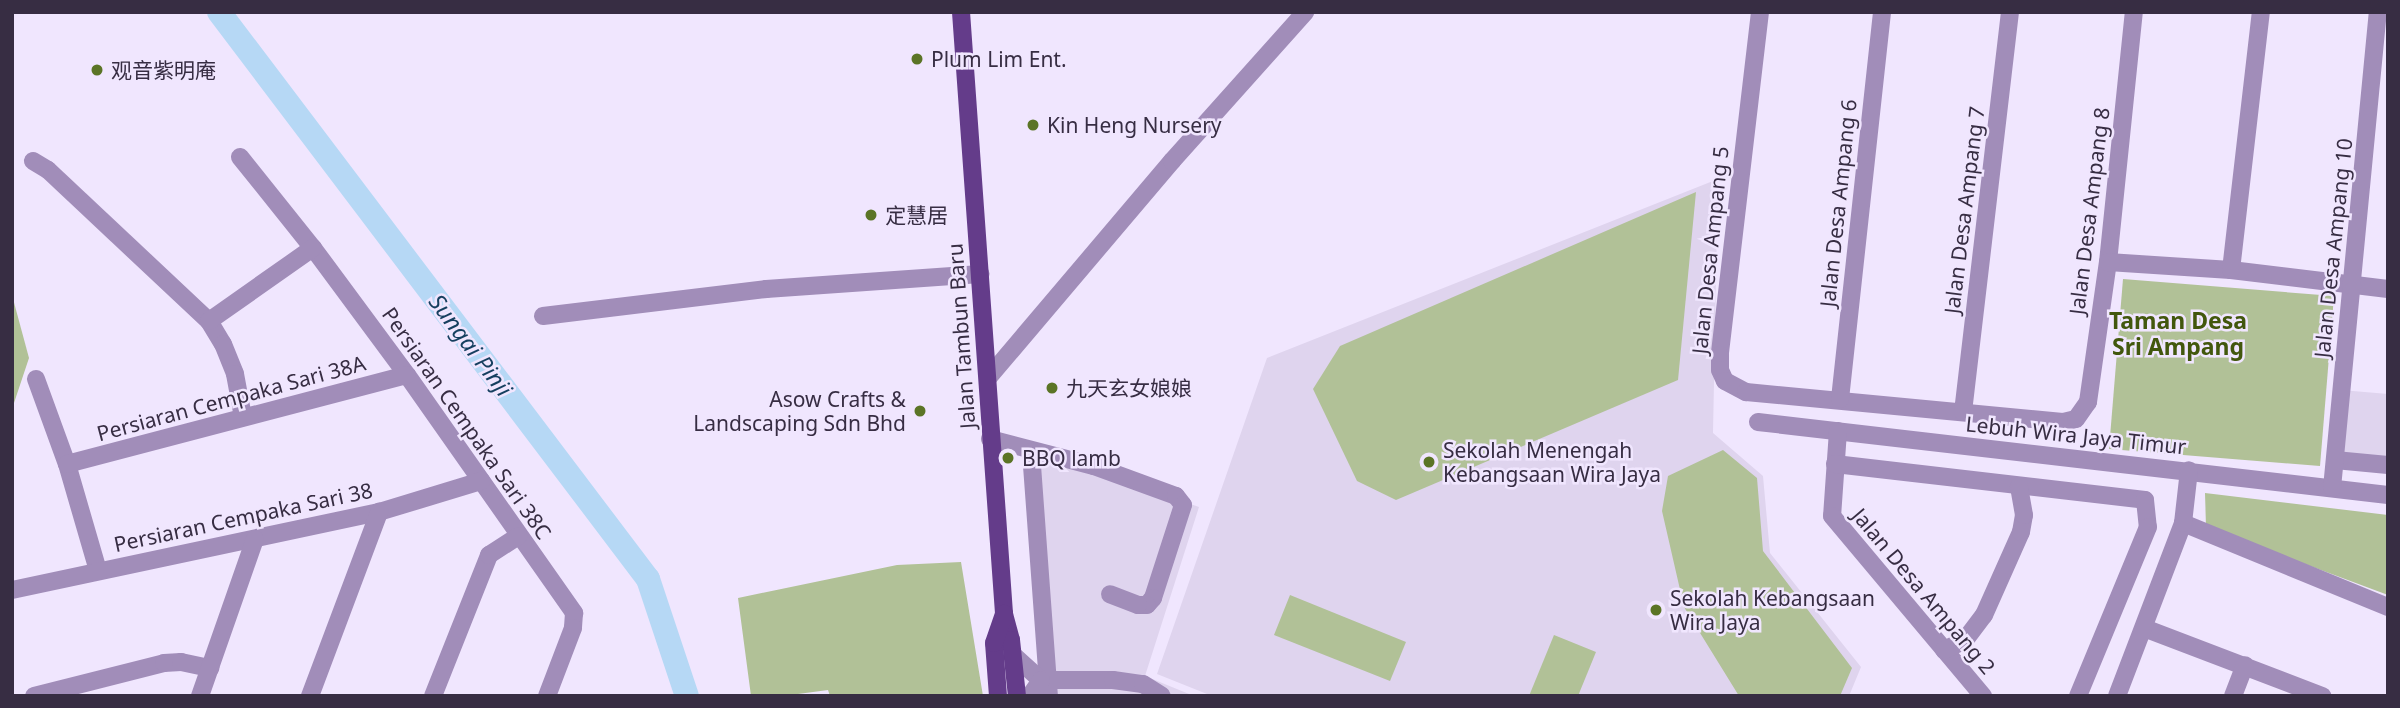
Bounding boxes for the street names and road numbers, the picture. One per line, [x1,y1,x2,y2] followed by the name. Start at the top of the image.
[1815,98,1861,308] street label: Jalan Desa Ampang 6
[1939,105,1989,315] street label: Jalan Desa Ampang 7
[2064,106,2114,316] street label: Jalan Desa Ampang 8
[2309,137,2357,359] street label: Jalan Desa Ampang 10
[1687,145,1733,355] street label: Jalan Desa Ampang 5
[942,242,980,430] street label: Jalan Tambun Baru
[377,302,557,544] street label: Persiaran Cempaka Sari 38C
[94,350,368,446] street label: Persiaran Cempaka Sari 38A
[1965,411,2187,459] street label: Lebuh Wira Jaya Timur
[111,477,375,557] street label: Persiaran Cempaka Sari 38
[1847,503,2001,679] street label: Jalan Desa Ampang 2

